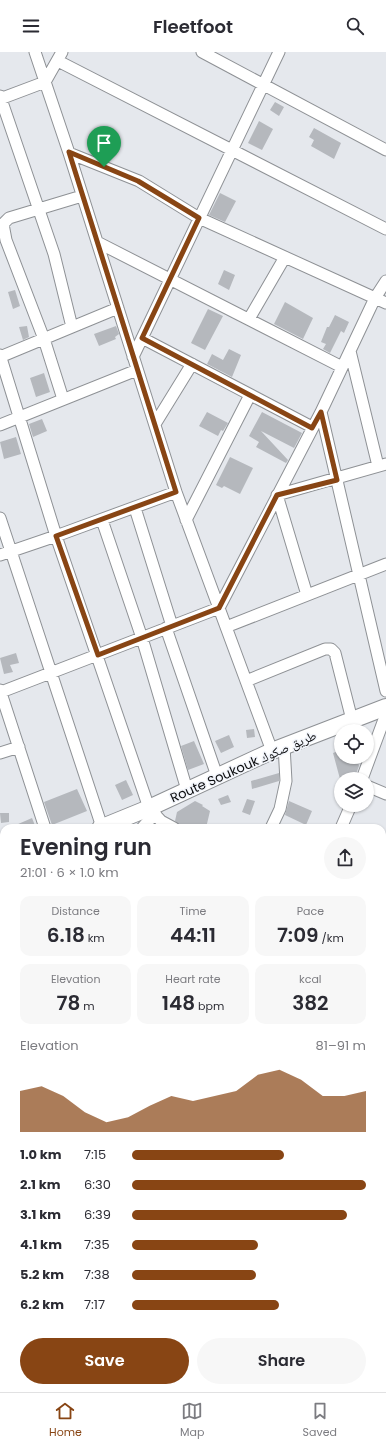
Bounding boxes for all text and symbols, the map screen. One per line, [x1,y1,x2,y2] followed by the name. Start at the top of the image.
[153,14,233,39] text: Fleetfoot
[20,15,42,37] icon: menu
[344,15,366,37] icon: search
[87,126,121,167] pin
[93,132,115,154] icon: arrive
[334,724,374,812] map controls
[334,724,374,764] button: locate
[167,726,319,807] street label: Route Soukouk طريق صكوك
[334,772,374,812] button: layers
[20,832,152,863] text: Evening run
[324,837,366,879] button: share
[20,863,119,882] text: 21:01 · 6 × 1.0 km
[52,903,100,919] text: Distance
[180,903,206,919] text: Time
[297,903,324,919] text: Pace
[47,921,85,949] text: 6.18
[170,921,216,949] text: 44:11
[277,921,319,949] text: 7:09
[85,930,105,946] text: km
[319,930,344,946] text: /km
[51,971,100,987] text: Elevation
[165,971,221,987] text: Heart rate
[299,971,322,987] text: kcal
[57,989,80,1017] text: 78
[162,989,195,1017] text: 148
[292,989,328,1017] text: 382
[80,998,95,1014] text: m
[195,998,224,1014] text: bpm
[20,1036,79,1055] text: Elevation
[316,1036,366,1055] text: 81–91 m
[20,1145,62,1164] text: 1.0 km
[84,1145,106,1164] text: 7:15
[20,1175,61,1194] text: 2.1 km
[84,1175,111,1194] text: 6:30
[20,1205,61,1224] text: 3.1 km
[84,1205,111,1224] text: 6:39
[20,1235,62,1254] text: 4.1 km
[84,1235,110,1254] text: 7:35
[20,1265,64,1284] text: 5.2 km
[84,1265,110,1284] text: 7:38
[20,1295,64,1314] text: 6.2 km
[84,1295,105,1314] text: 7:17
[20,1338,189,1384] button: Save
[197,1338,366,1384] button: Share
[49,1400,82,1441] tab: Home
[180,1400,204,1441] tab: Map
[303,1400,337,1441] tab: Saved

